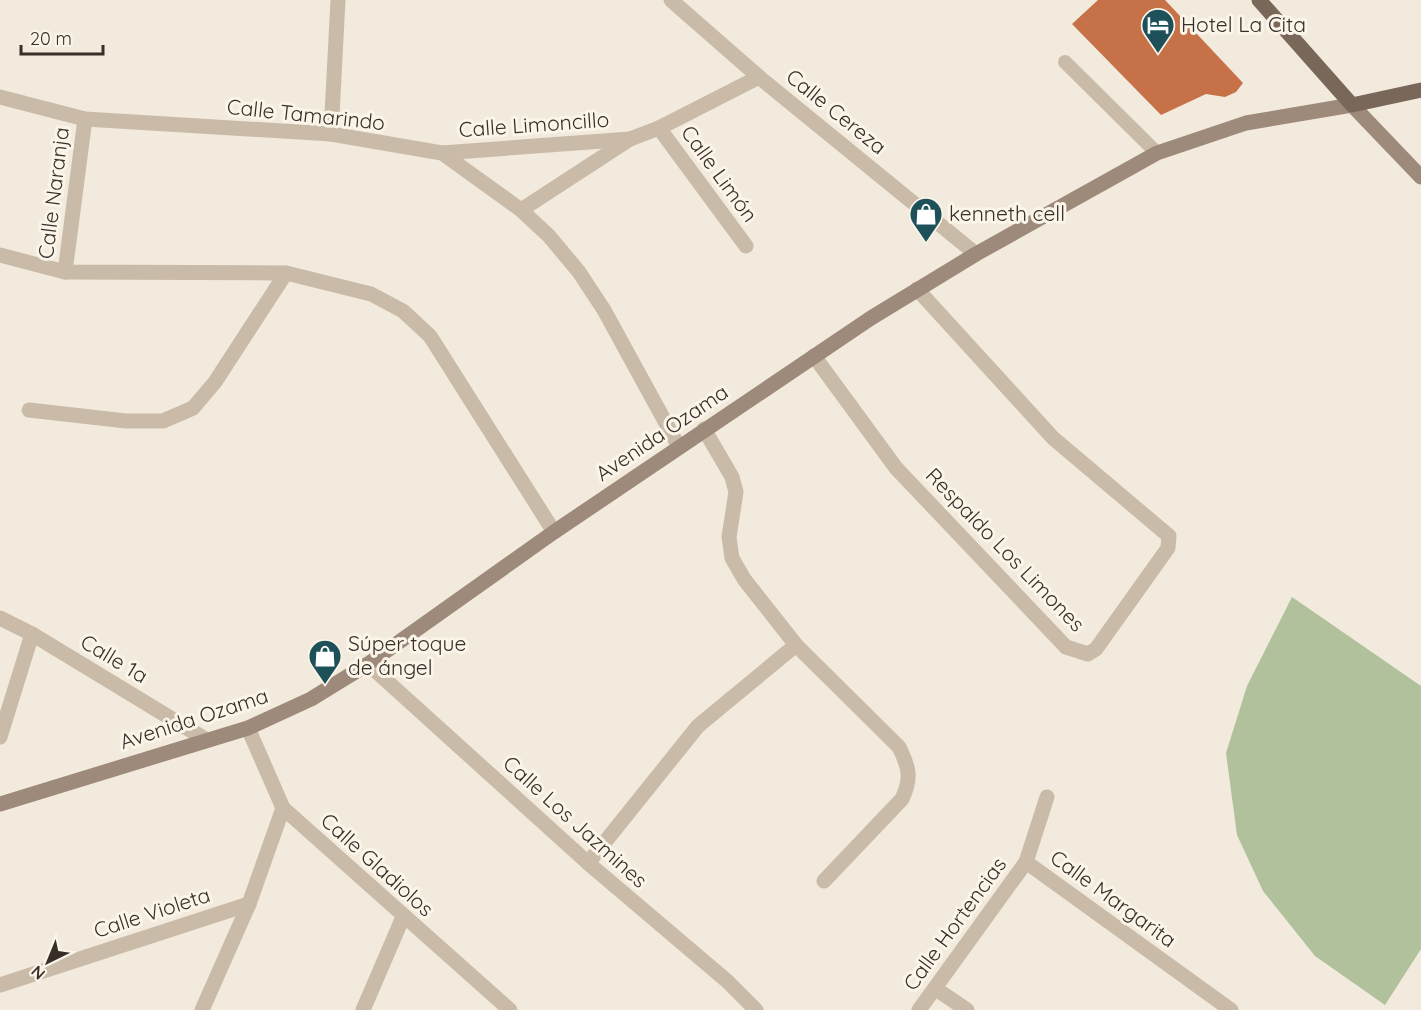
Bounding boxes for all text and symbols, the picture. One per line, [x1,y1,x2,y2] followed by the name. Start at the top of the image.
[1140,7,1176,54] hotel icon: Hotel La Cita
[1181,11,1306,37] place label: Hotel La Cita
[21,18,104,56] scale bar
[30,27,72,50] text: 20 m
[781,63,892,160] street label: Calle Cereza
[226,93,386,135] street label: Calle Tamarindo
[458,106,610,142] street label: Calle Limoncillo
[676,120,764,227] street label: Calle Limón
[32,125,74,260] street label: Calle Naranja
[908,196,944,243] shop icon: kenneth cell
[949,200,1065,226] place label: kenneth cell
[590,378,733,486] street label: Avenida Ozama
[921,462,1091,637] street label: Respaldo Los Limones
[76,628,153,688] street label: Calle 1a
[348,630,466,680] place label: Súper toque de ángel
[307,638,343,685] shop icon: Súper toque de ángel
[116,682,271,754] street label: Avenida Ozama
[498,750,653,893] street label: Calle Los Jazmines
[316,807,439,922] street label: Calle Gladiolos
[1045,844,1182,953] street label: Calle Margarita
[897,852,1011,995] street label: Calle Hortencias
[90,881,213,943] street label: Calle Violeta
[18,932,78,992] north arrow
[27,962,49,984] text: N

